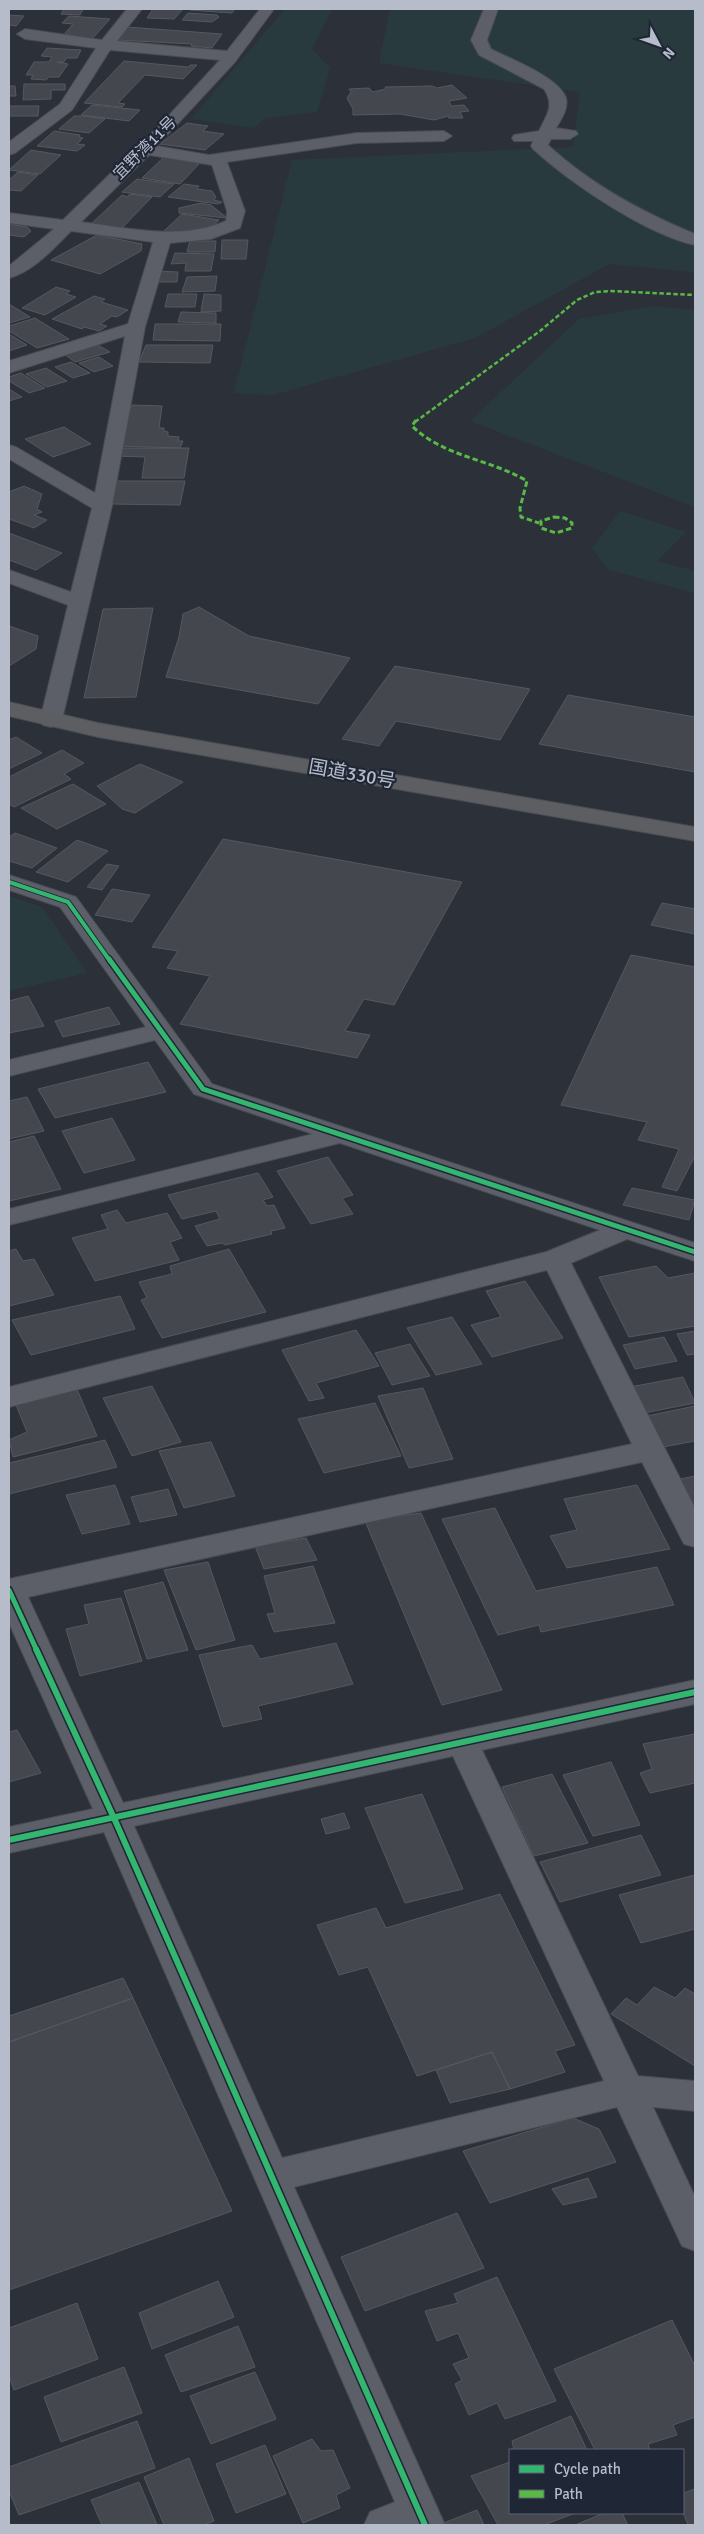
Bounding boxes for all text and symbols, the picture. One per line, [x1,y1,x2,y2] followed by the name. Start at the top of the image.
[634,20,684,70] north arrow
[659,44,678,62] text: N
[109,112,181,184] street label: 宜野湾11号
[307,755,397,793] street label: 国道330号
[509,2449,684,2514] legend
[554,2460,621,2478] text: Cycle path
[554,2485,583,2503] text: Path

